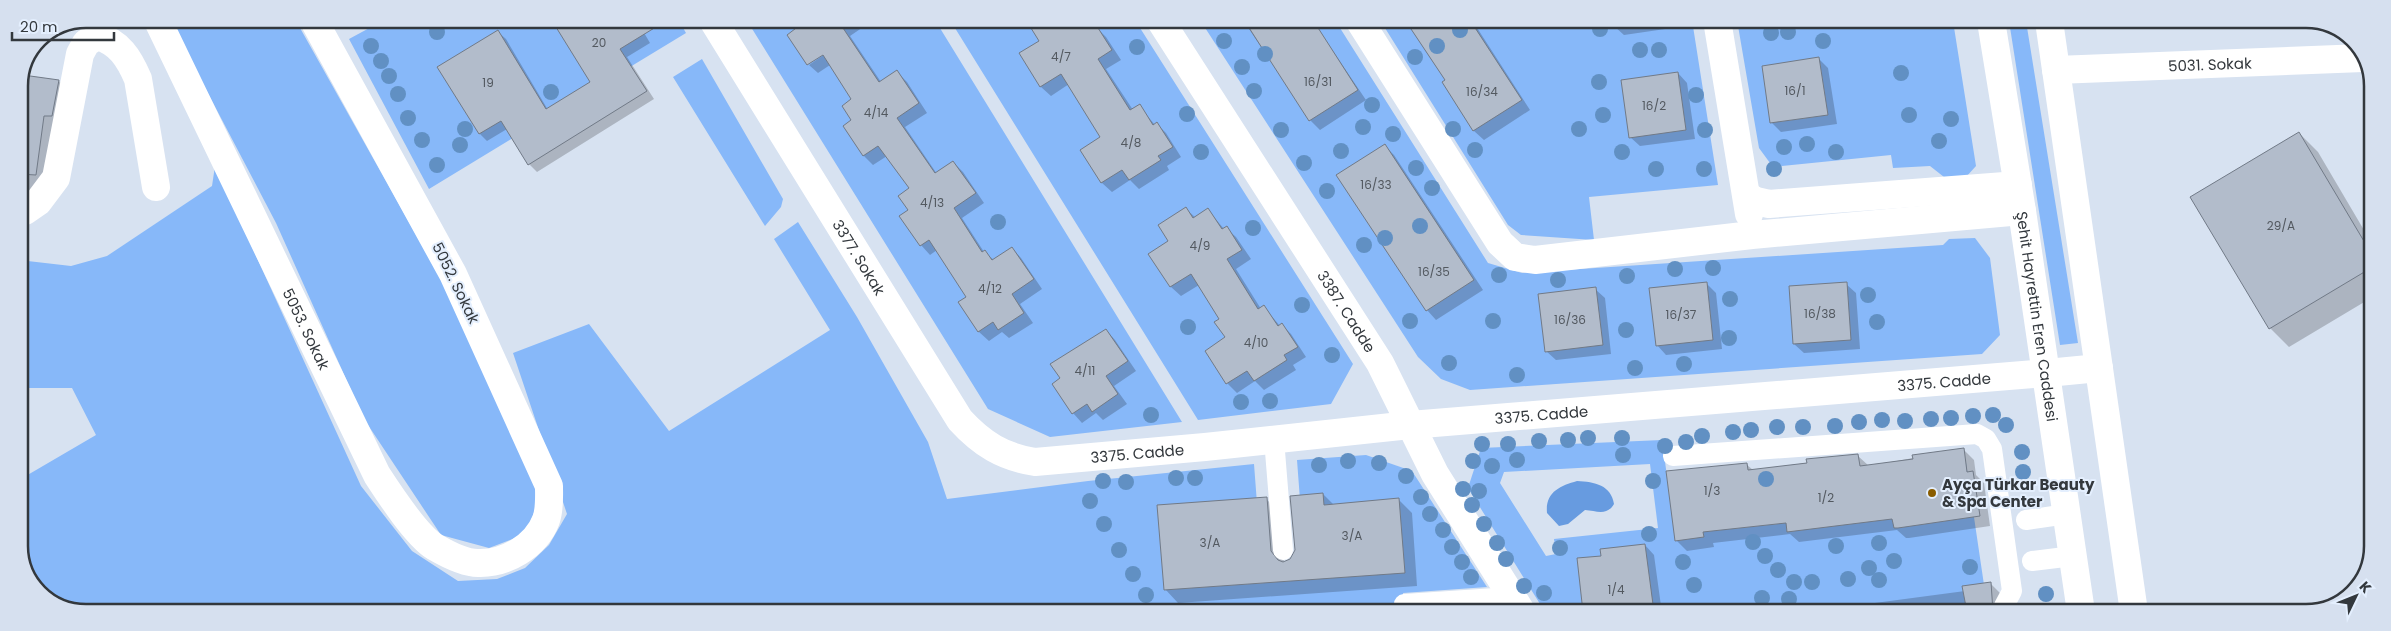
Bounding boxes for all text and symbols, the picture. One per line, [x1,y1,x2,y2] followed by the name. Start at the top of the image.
[12,10,115,42] scale bar
[20,16,58,37] text: 20 m
[592,34,606,51] house number: 20
[1051,48,1071,65] house number: 4/7
[2168,52,2252,76] street label: 5031. Sokak
[1304,73,1332,90] house number: 16/31
[482,74,494,91] house number: 19
[1784,82,1806,99] house number: 16/1
[1466,83,1498,100] house number: 16/34
[1642,97,1666,114] house number: 16/2
[864,104,889,121] house number: 4/14
[1121,134,1141,151] house number: 4/8
[1360,176,1392,193] house number: 16/33
[920,194,944,211] house number: 4/13
[2012,210,2063,423] street label: Şehit Hayrettin Eren Caddesi
[828,215,891,299] street label: 3377. Sokak
[2267,217,2295,234] house number: 29/A
[1190,237,1210,254] house number: 4/9
[427,239,485,327] street label: 5052. Sokak
[1418,263,1450,280] house number: 16/35
[1313,266,1381,356] street label: 3387. Cadde
[978,280,1002,297] house number: 4/12
[278,284,335,373] street label: 5053. Sokak
[1804,305,1836,322] house number: 16/38
[1666,306,1697,323] house number: 16/37
[1554,311,1586,328] house number: 16/36
[1244,334,1268,351] house number: 4/10
[1075,362,1095,379] house number: 4/11
[1896,367,1992,396] street label: 3375. Cadde
[1494,400,1589,429] street label: 3375. Cadde
[1090,438,1185,468] street label: 3375. Cadde
[1942,474,2095,512] place label: Ayça Türkar Beauty & Spa Center
[1704,482,1720,499] house number: 1/3
[1926,487,1938,499] marker: Ayça Türkar Beauty & Spa Center
[1818,489,1834,506] house number: 1/2
[1342,527,1362,544] house number: 3/A
[1200,534,1220,551] house number: 3/A
[2331,571,2381,621] north arrow
[2355,577,2376,598] text: K
[1607,581,1625,598] house number: 1/4

